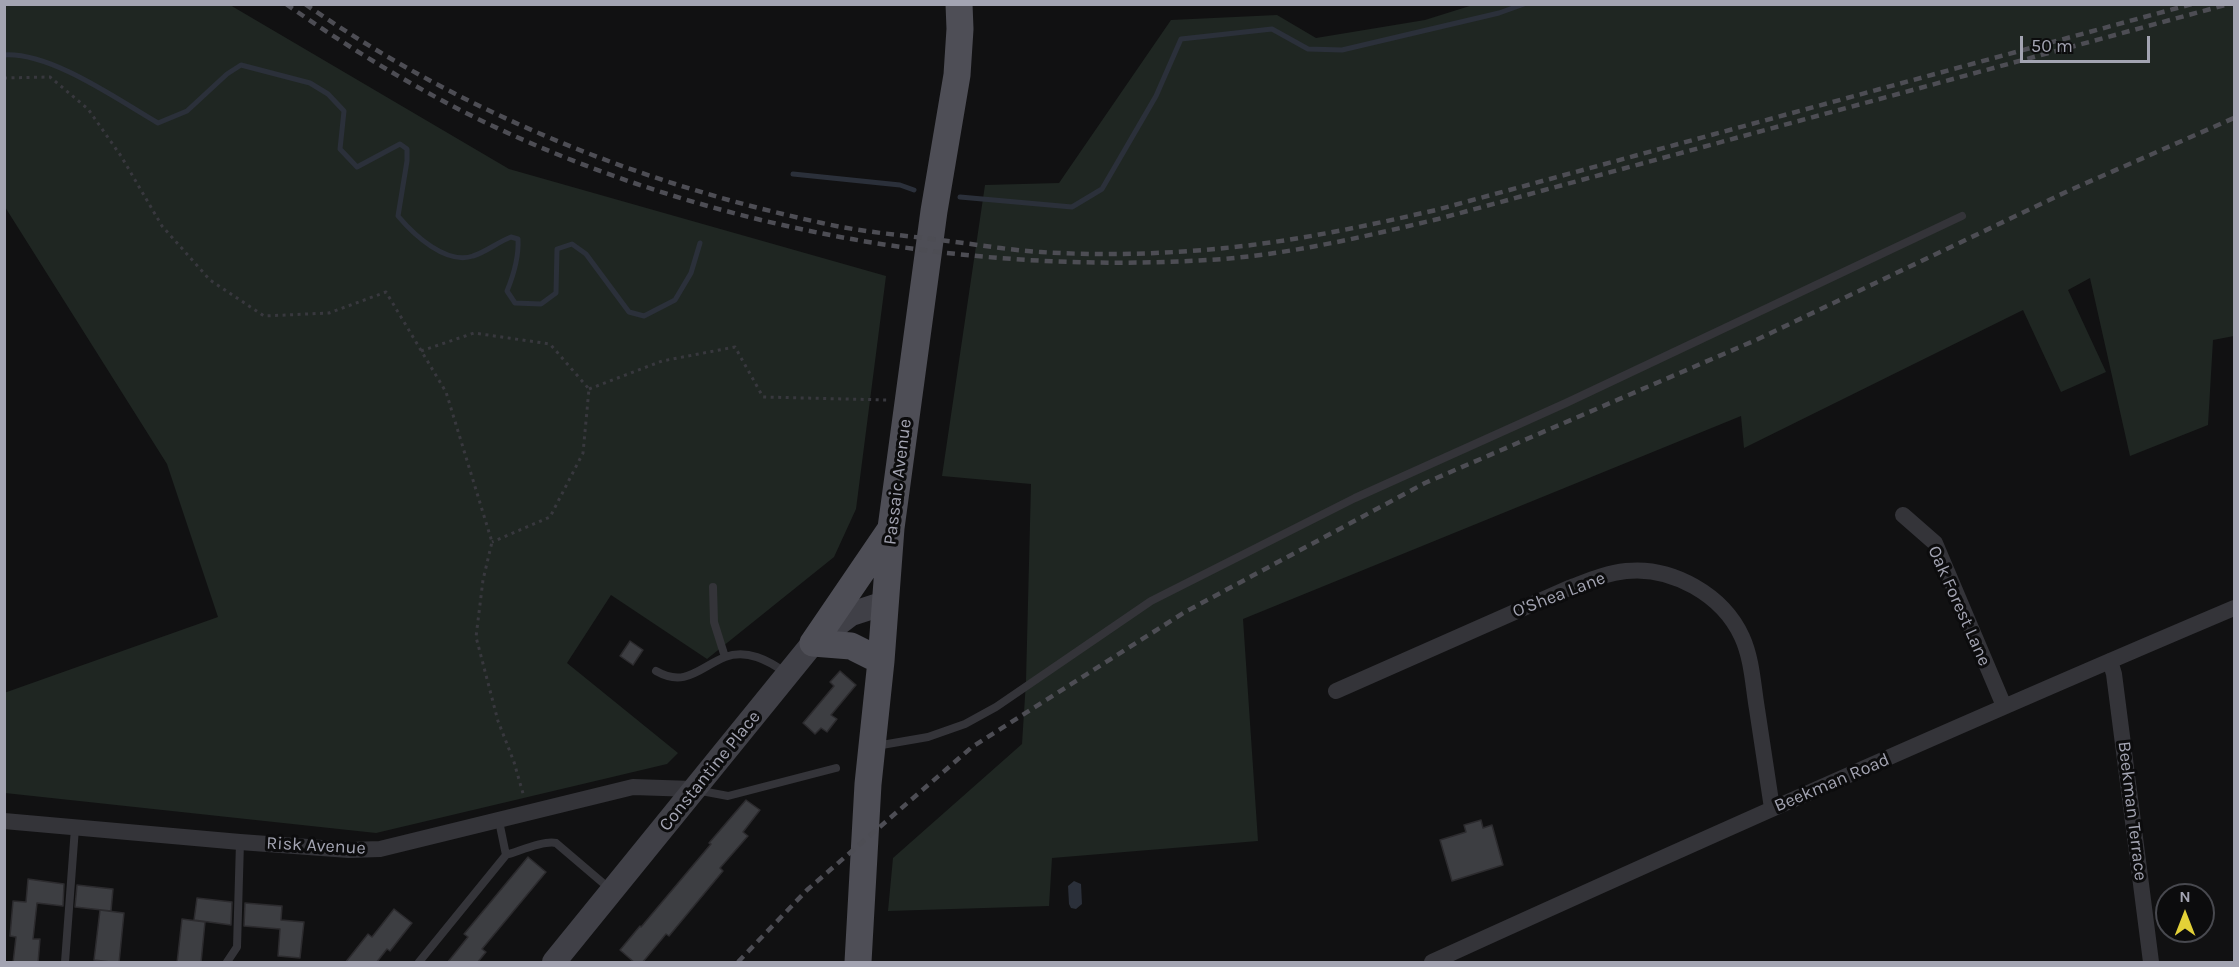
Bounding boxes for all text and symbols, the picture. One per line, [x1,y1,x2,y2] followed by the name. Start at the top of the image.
[2023,24,2154,62] scale bar
[2031,35,2073,57] text: 50 m
[880,418,916,546] street label: Passaic Avenue
[1923,543,1995,669] street label: Oak Forest Lane
[1510,567,1608,623] street label: O'Shea Lane
[655,706,765,836] street label: Constantine Place
[2113,740,2151,882] street label: Beekman Terrace
[1771,749,1893,817] street label: Beekman Road
[266,833,366,859] street label: Risk Avenue
[2155,883,2215,943] north arrow
[2179,887,2191,906] text: N

